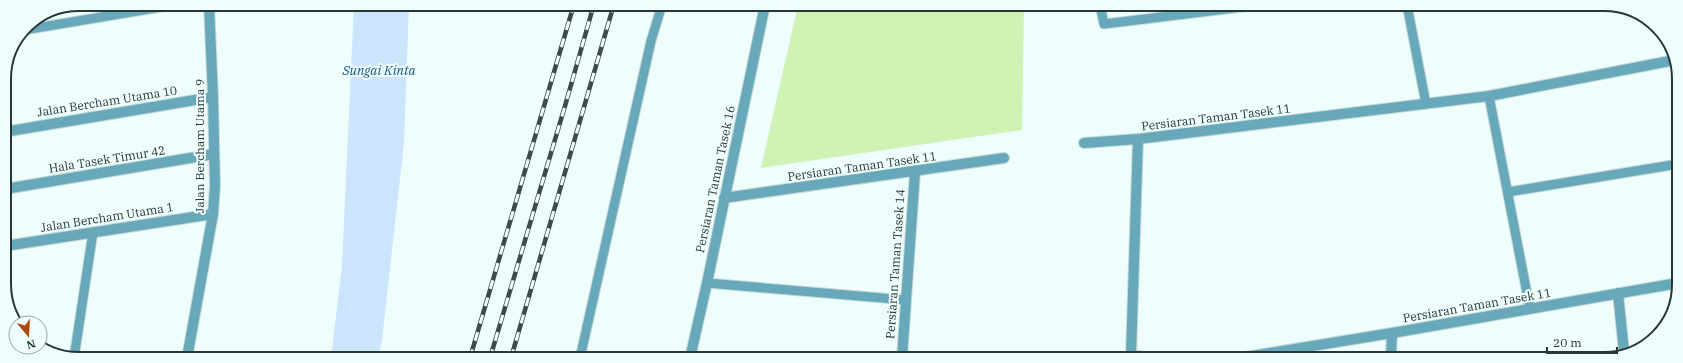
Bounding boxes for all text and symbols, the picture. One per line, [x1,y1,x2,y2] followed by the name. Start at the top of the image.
[341,62,416,79] water label: Sungai Kinta
[192,79,207,213] street label: Jalan Bercham Utama 9
[36,83,178,119] street label: Jalan Bercham Utama 10
[1141,100,1291,134] street label: Persiaran Taman Tasek 11
[692,104,738,254] street label: Persiaran Taman Tasek 16
[48,142,166,176] street label: Hala Tasek Timur 42
[787,148,937,184] street label: Persiaran Taman Tasek 11
[882,189,908,339] street label: Persiaran Taman Tasek 14
[39,199,175,235] street label: Jalan Bercham Utama 1
[1402,285,1552,325] street label: Persiaran Taman Tasek 11
[8,315,48,355] north arrow
[1547,329,1617,355] scale bar
[1553,335,1582,350] text: 20 m
[25,337,37,353] text: N

